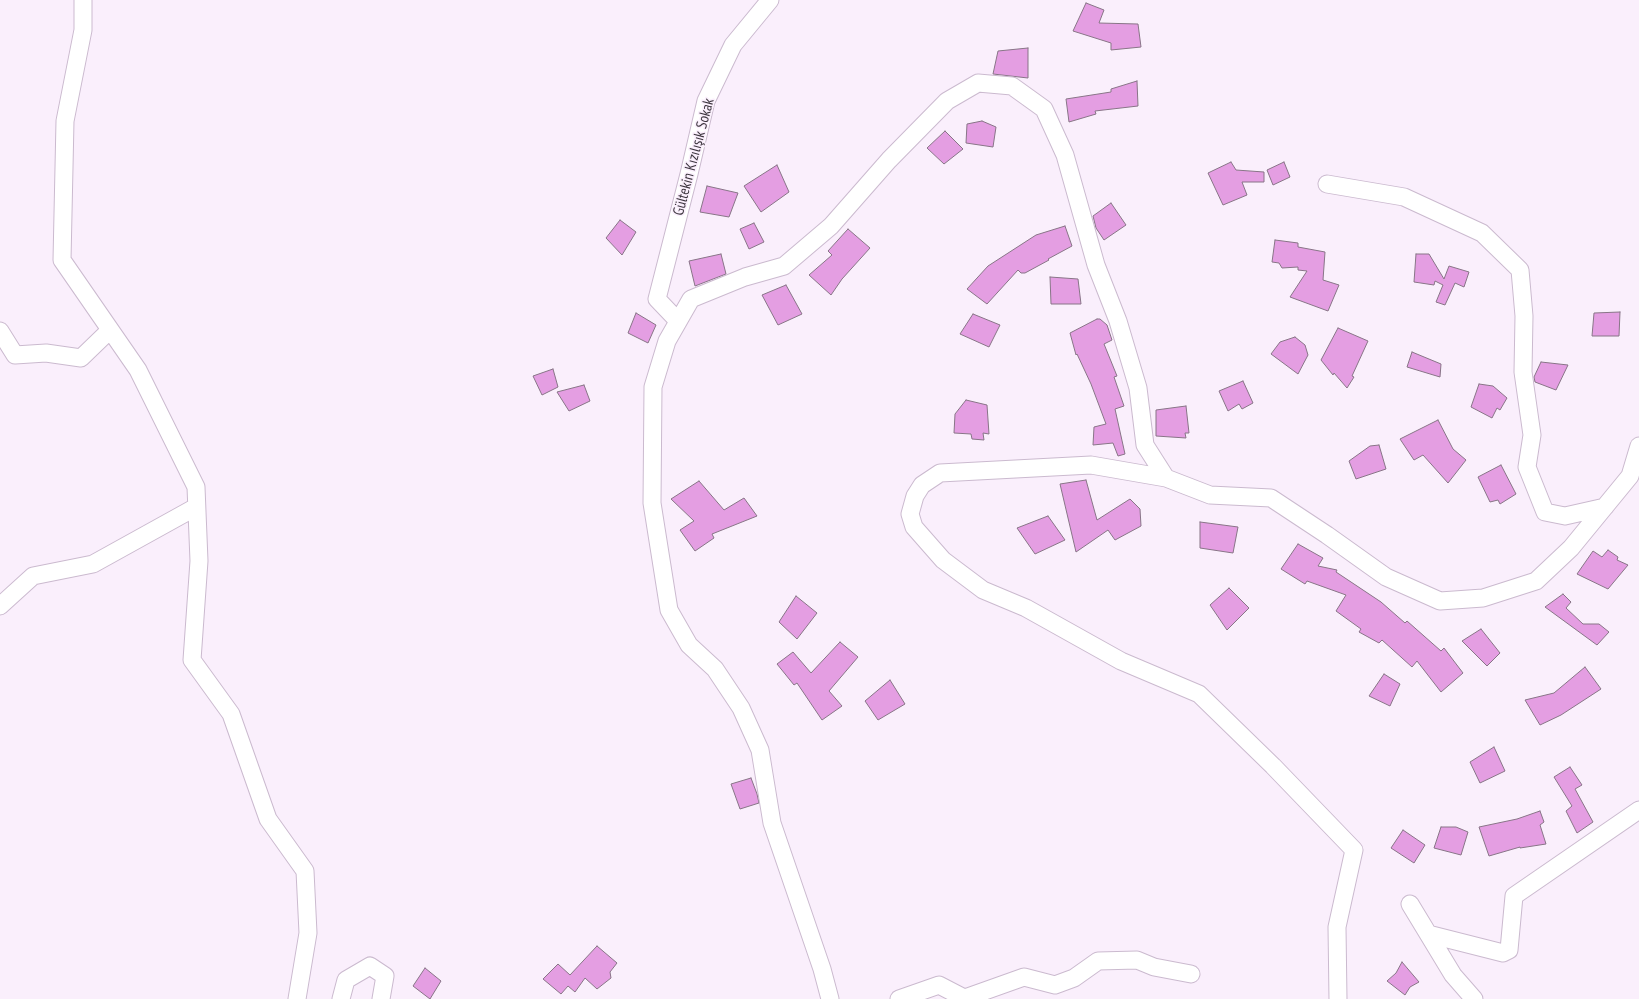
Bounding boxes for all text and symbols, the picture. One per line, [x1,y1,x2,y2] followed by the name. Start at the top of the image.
[670,97,718,217] street label: Gültekin Kızılışık Sokak

